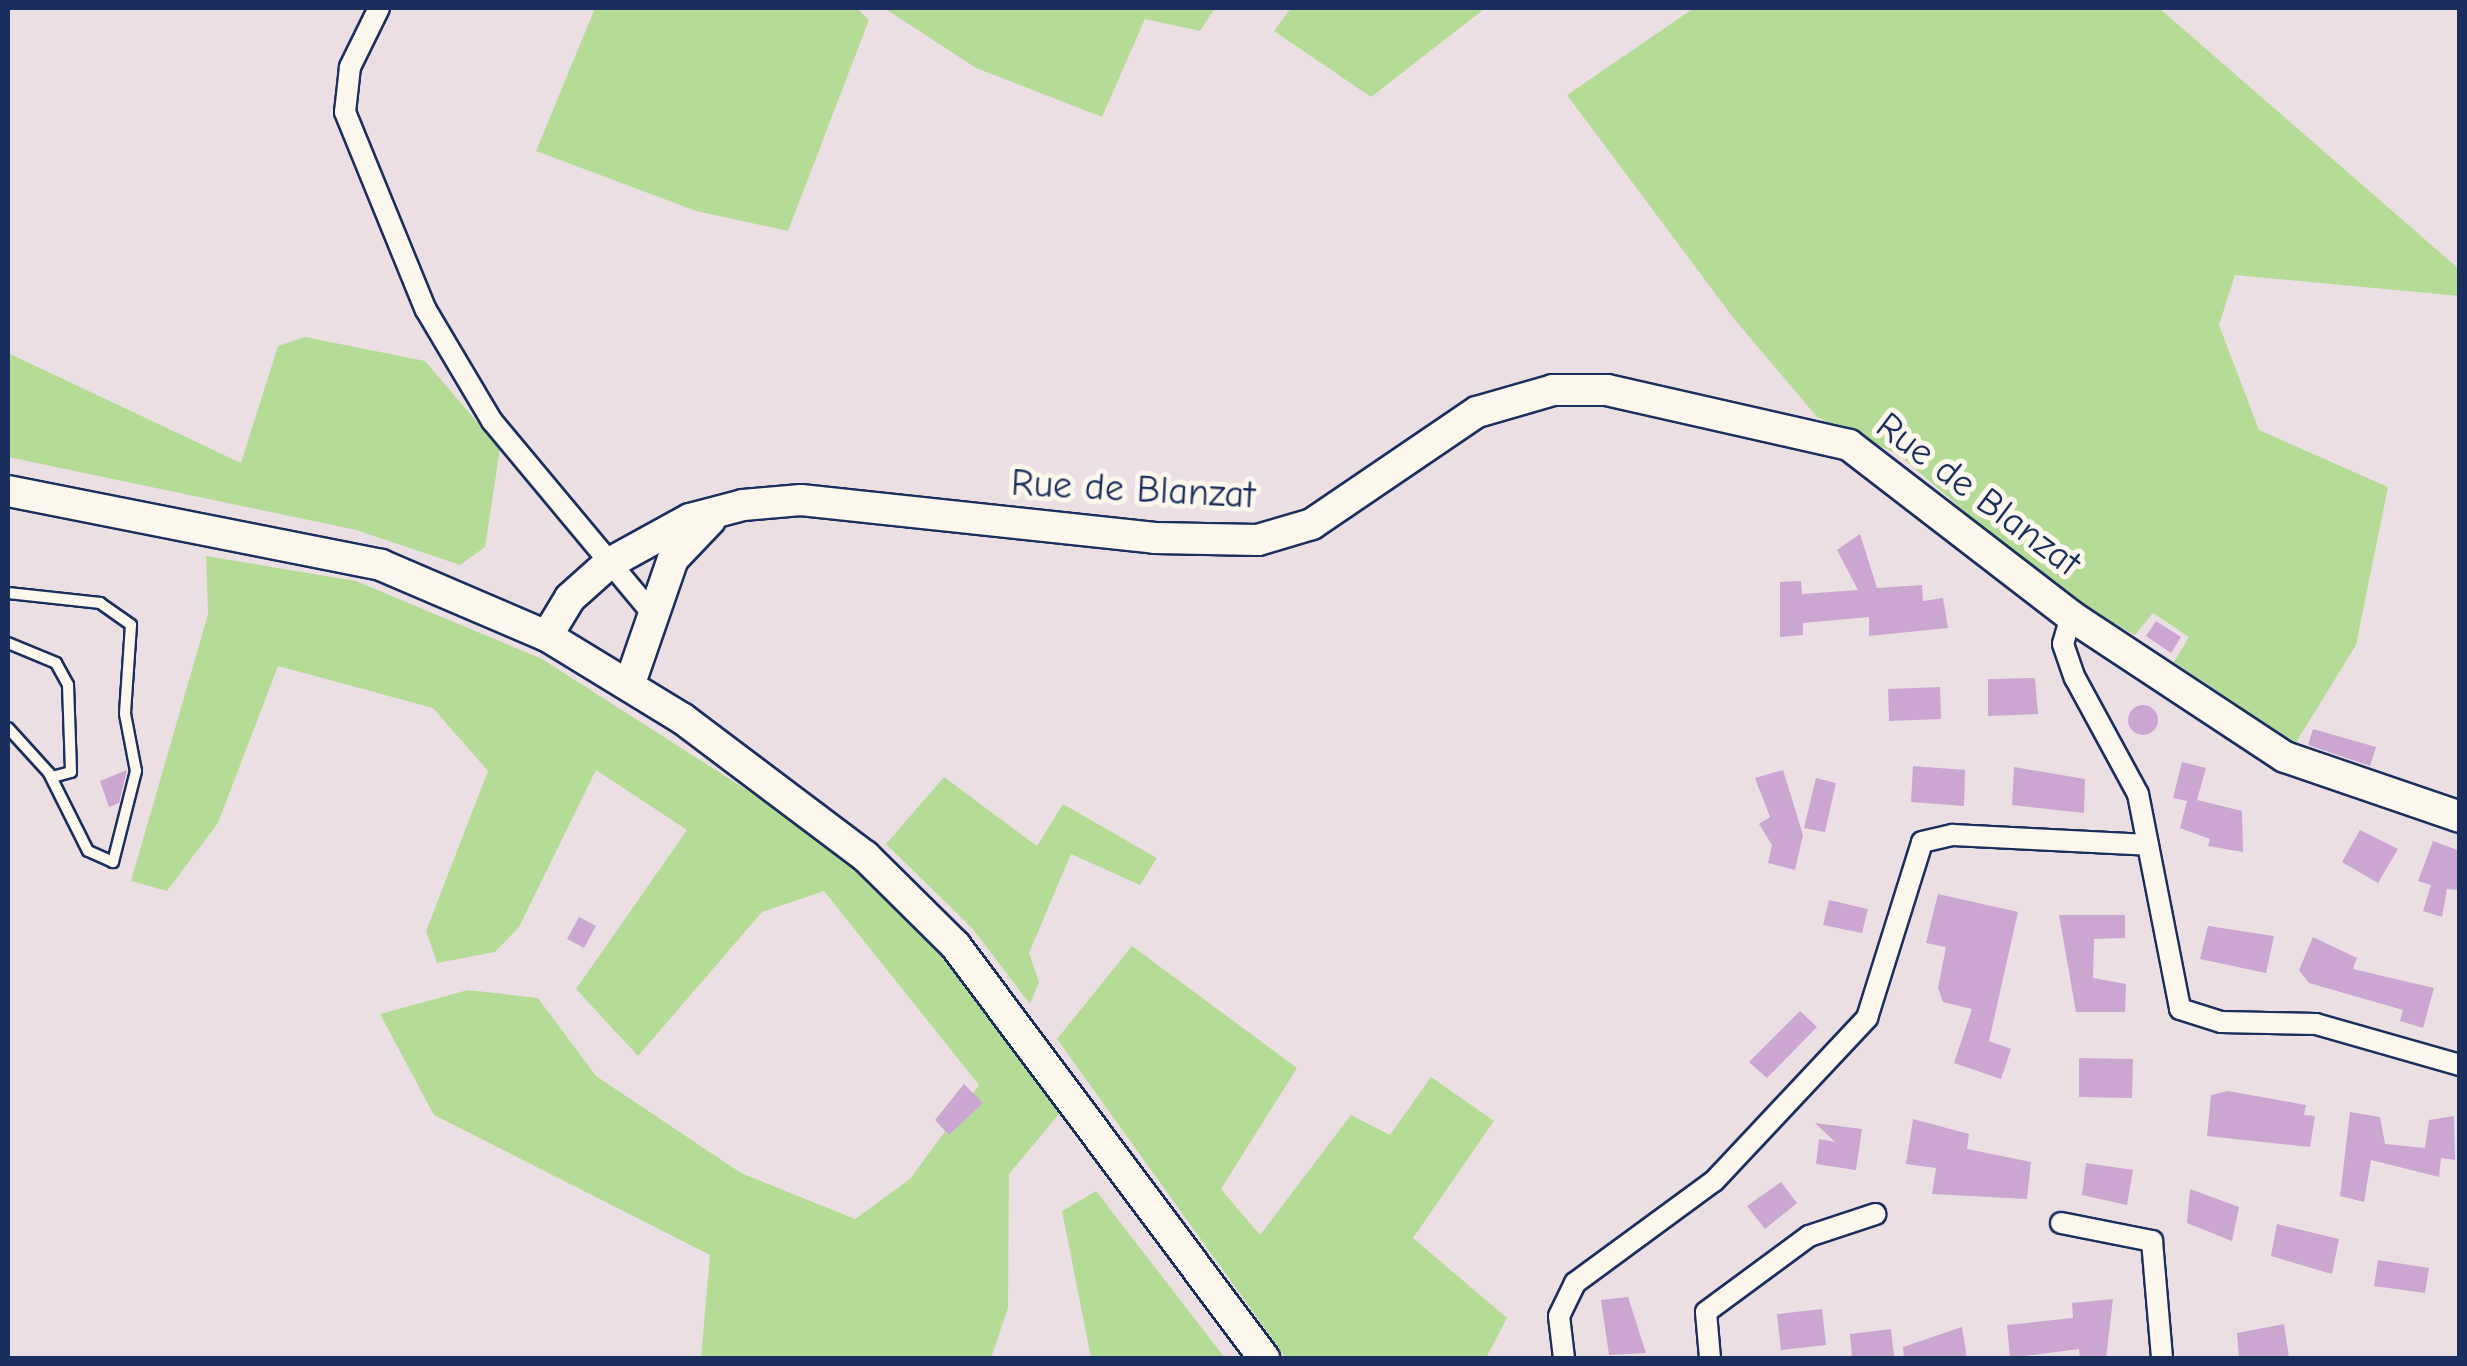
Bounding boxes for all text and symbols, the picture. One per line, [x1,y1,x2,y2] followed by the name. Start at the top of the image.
[1867,403,2089,587] street label: Rue de Blanzat
[1010,461,1256,519] street label: Rue de Blanzat

